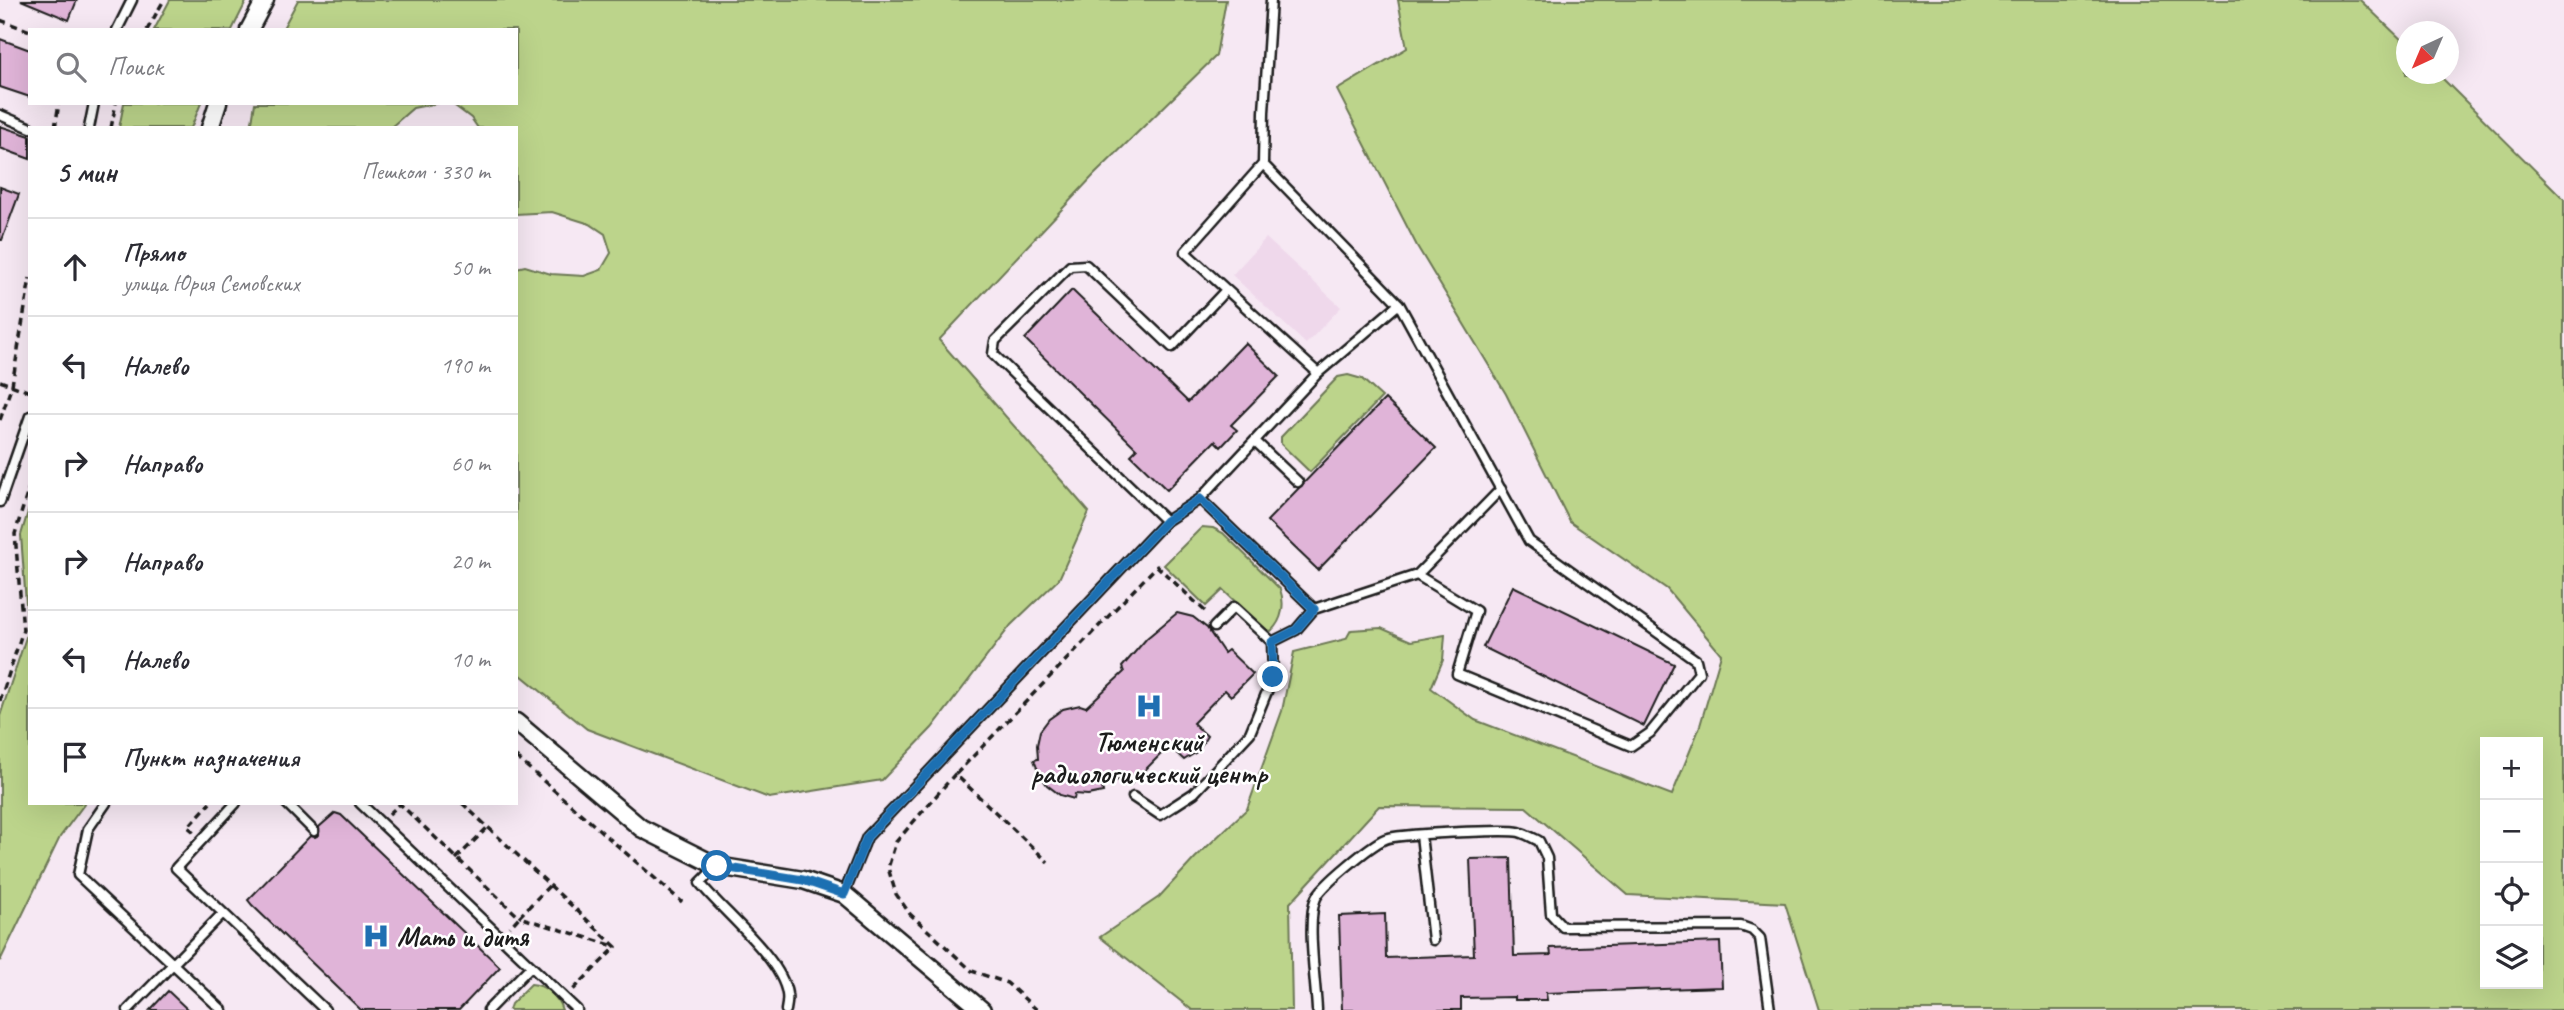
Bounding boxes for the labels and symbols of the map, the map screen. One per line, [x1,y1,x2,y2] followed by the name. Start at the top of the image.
[2396,21,2459,84] north arrow
[1257,661,1288,692] route end
[1134,691,1164,721] hospital icon: Тюменский радиологический центр
[1031,724,1269,791] place label: Тюменский радиологический центр
[701,850,732,881] route start
[397,919,530,954] place label: Мать и дитя
[361,921,391,951] hospital icon: Мать и дитя

